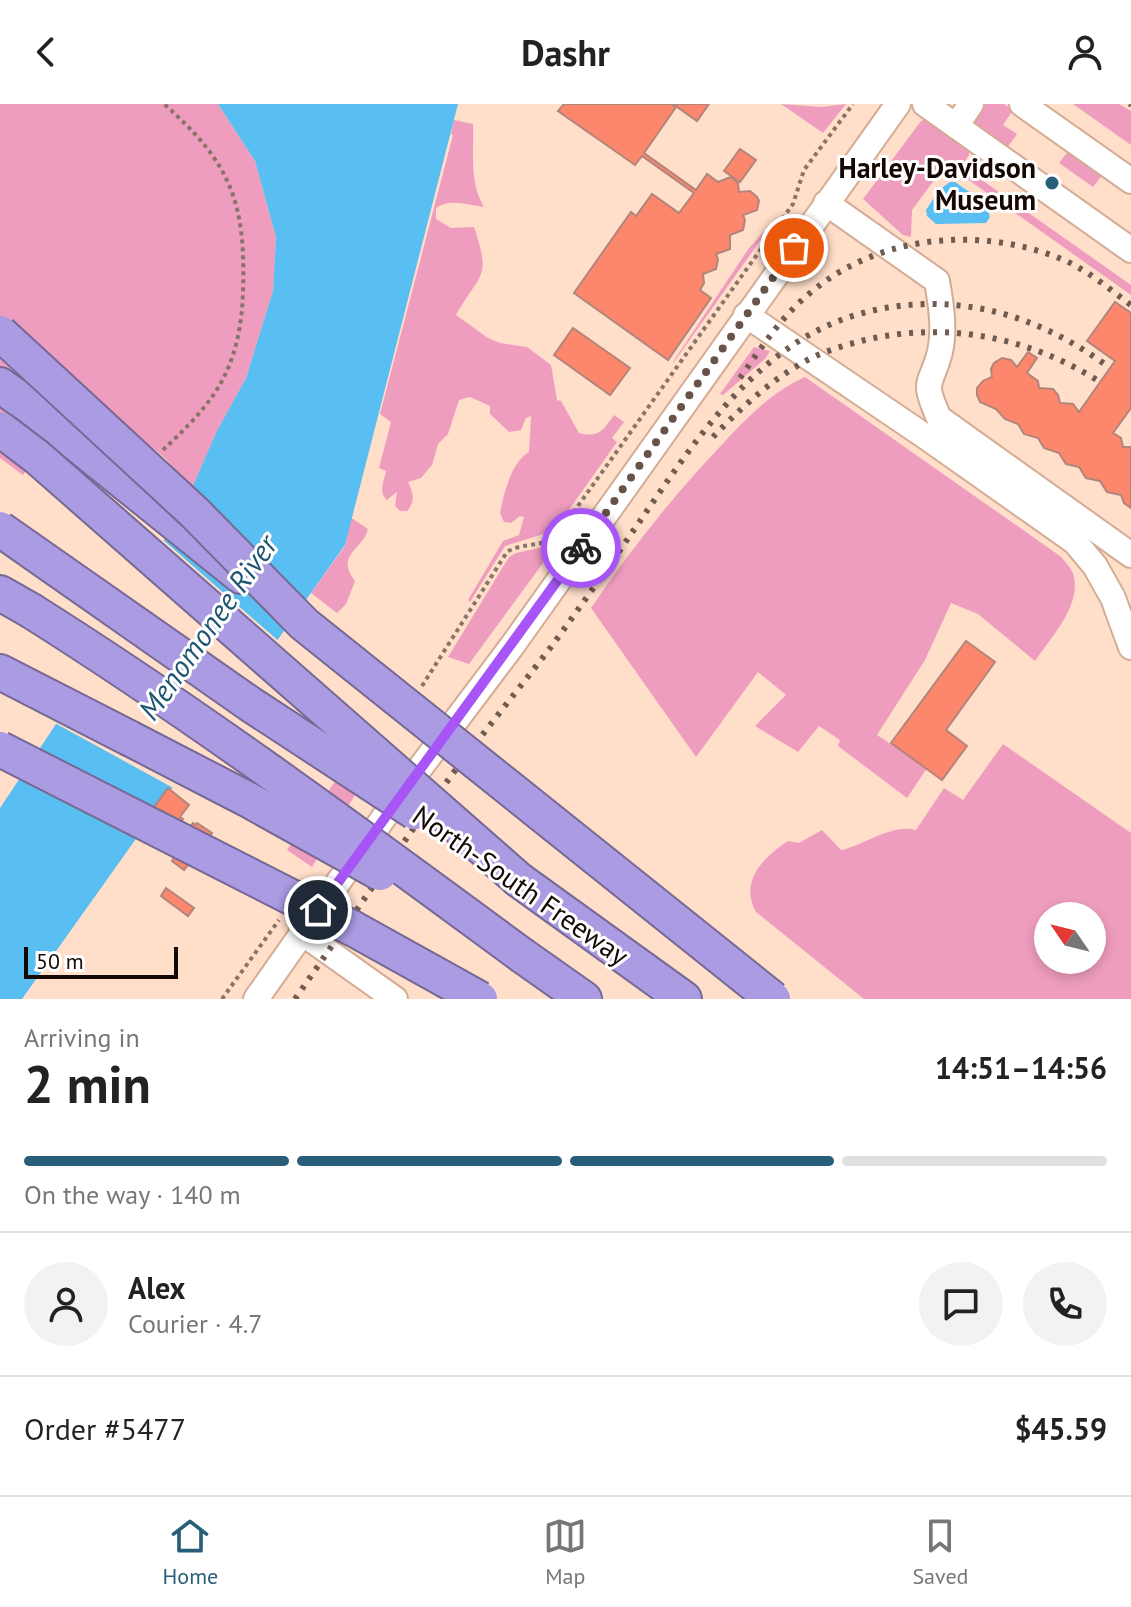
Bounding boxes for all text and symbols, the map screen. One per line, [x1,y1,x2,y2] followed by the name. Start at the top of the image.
[521,29,610,76] text: Dashr
[24,30,68,74] icon: back
[1063,30,1107,74] icon: person
[838,149,1036,218] place label: Harley-Davidson Museum
[1043,174,1061,192] marker: Harley-Davidson Museum
[760,214,828,282] pin
[772,226,816,270] icon: bag
[541,508,621,588] courier
[129,525,287,727] water label: Menomonee River
[559,526,603,570] icon: bike
[406,797,636,973] street label: North-South Freeway
[284,876,352,944] pin
[296,888,340,932] icon: home
[1034,902,1106,974] north arrow
[1034,902,1106,974] map controls
[24,943,178,979] scale bar
[36,947,84,975] text: 50 m
[24,1021,140,1054] text: Arriving in
[935,1048,1107,1087] text: 14:51–14:56
[24,1050,151,1117] text: 2 min
[24,1178,241,1211] text: On the way · 140 m
[24,1262,108,1346] button: person
[919,1262,1003,1346] button: chat
[1023,1262,1107,1346] button: phone
[128,1268,185,1307] text: Alex
[128,1307,262,1340] text: Courier · 4.7
[24,1409,186,1448] text: Order #5477
[1015,1409,1107,1448] text: $45.59
[163,1514,218,1590] tab: Home
[543,1514,587,1590] tab: Map
[912,1514,968,1590] tab: Saved

